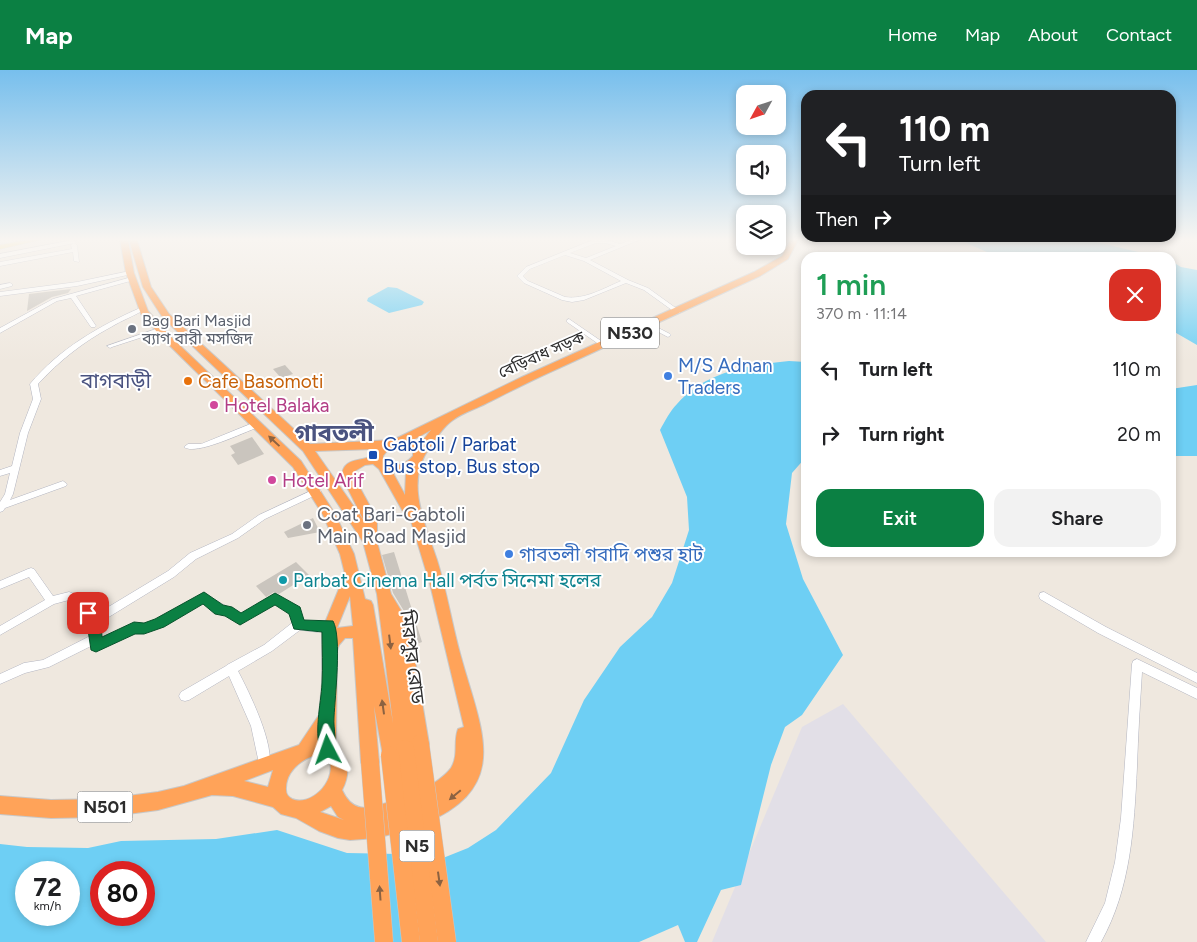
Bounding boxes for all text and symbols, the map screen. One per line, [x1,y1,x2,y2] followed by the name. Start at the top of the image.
[25,21,73,50] text: Map
[888,24,937,46] text: Home
[965,24,1000,46] text: Map
[1028,24,1078,46] text: About
[1106,24,1172,46] text: Contact
[736,85,786,135] north arrow
[736,85,786,255] map controls
[899,108,990,150] text: 110 m
[816,110,881,175] icon: left
[736,145,786,195] button: sound
[899,150,981,177] text: Turn left
[736,205,786,255] button: layers
[868,205,896,233] icon: right
[816,208,858,231] text: Then
[816,266,886,303] text: 1 min
[1109,269,1161,321] button: close
[816,304,907,323] text: 370 m · 11:14
[141,311,254,348] place label: Bag Bari Masjid ব্যাগ বারী মসজিদ
[601,318,659,348] road number: N530
[126,323,138,335] marker: Bag Bari Masjid ব্যাগ বারী মসজিদ
[495,327,588,382] street label: বেড়িবাধ সড়ক
[678,354,773,399] place label: M/S Adnan Traders
[816,356,844,384] icon: left
[859,358,933,381] text: Turn left
[1112,358,1161,381] text: 110 m
[80,368,152,393] district label: বাগবাড়ী
[198,370,323,393] place label: Cafe Basomoti
[662,370,674,382] marker: M/S Adnan Traders
[182,375,194,387] marker: Cafe Basomoti
[224,394,330,417] place label: Hotel Balaka
[208,399,220,411] marker: Hotel Balaka
[294,418,375,447] district label: গাবতলী
[816,421,844,449] icon: right
[859,423,945,446] text: Turn right
[1117,423,1161,446] text: 20 m
[383,433,540,478] place label: Gabtoli / Parbat Bus stop, Bus stop
[268,435,280,447] one-way arrow
[367,449,379,461] marker: Gabtoli / Parbat Bus stop, Bus stop
[282,469,364,492] place label: Hotel Arif
[266,474,278,486] marker: Hotel Arif
[816,489,984,547] button: Exit
[994,489,1161,547] button: Share
[317,503,466,548] place label: Coat Bari-Gabtoli Main Road Masjid
[301,519,313,531] marker: Coat Bari-Gabtoli Main Road Masjid
[519,543,704,566] place label: গাবতলী গবাদি পশুর হাট
[503,548,515,560] marker: গাবতলী গবাদি পশুর হাট
[293,569,602,592] place label: Parbat Cinema Hall পর্বত সিনেমা হলের
[277,574,289,586] marker: Parbat Cinema Hall পর্বত সিনেমা হলের
[67,592,109,634] pin
[74,599,102,627] icon: arrive
[395,608,430,706] street label: মিরপুর রোড
[386,634,394,650] one-way arrow
[379,698,387,714] one-way arrow
[301,723,353,775] position arrow
[449,790,462,801] one-way arrow
[78,792,132,822] road number: N501
[400,830,434,861] road number: N5
[90,861,155,926] speed limit sign: 80
[435,871,443,887] one-way arrow
[33,872,62,902] text: 72
[376,885,384,901] one-way arrow
[34,899,61,913] text: km/h

